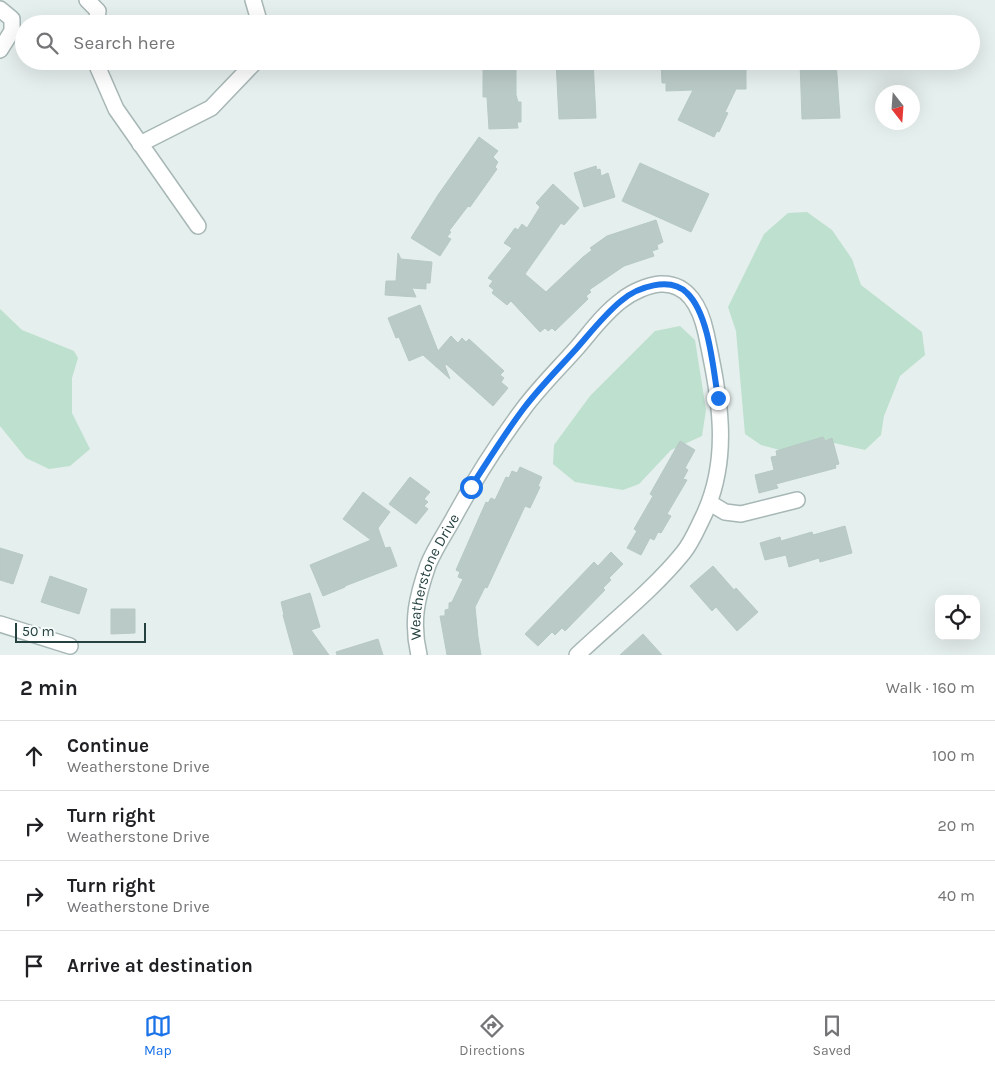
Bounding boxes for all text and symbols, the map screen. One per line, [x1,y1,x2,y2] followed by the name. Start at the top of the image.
[15,15,980,70] search box
[33,29,61,57] icon: search
[73,32,175,54] text: Search here
[875,85,920,130] north arrow
[707,387,730,410] route end
[460,476,483,499] route start
[406,511,463,641] street label: Weatherstone Drive
[935,595,980,640] map controls
[935,595,980,640] button: locate
[15,620,146,643] scale bar
[22,623,55,640] text: 50 m
[20,676,78,700] text: 2 min
[886,678,975,697] text: Walk · 160 m
[67,735,149,757] text: Continue
[20,742,48,770] icon: ahead
[932,746,975,765] text: 100 m
[67,757,210,776] text: Weatherstone Drive
[67,805,156,827] text: Turn right
[20,812,48,840] icon: right
[937,816,975,835] text: 20 m
[67,827,210,846] text: Weatherstone Drive
[67,875,156,897] text: Turn right
[20,882,48,910] icon: right
[938,886,975,905] text: 40 m
[67,897,210,916] text: Weatherstone Drive
[20,952,48,980] icon: arrive
[67,955,253,977] text: Arrive at destination
[144,1012,172,1059] tab: Map
[459,1012,525,1059] tab: Directions
[813,1012,851,1059] tab: Saved

